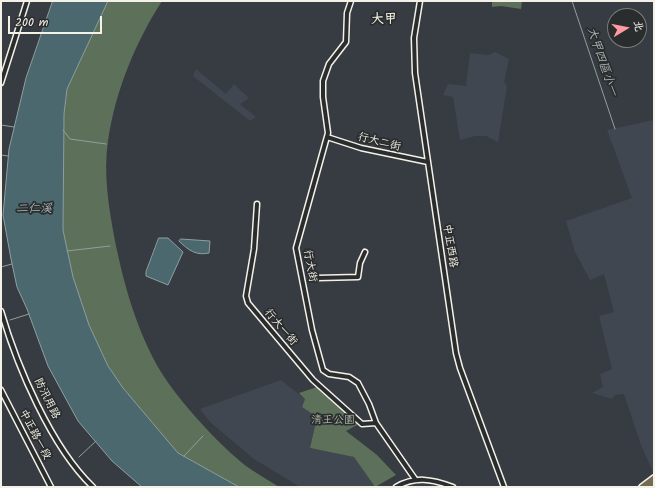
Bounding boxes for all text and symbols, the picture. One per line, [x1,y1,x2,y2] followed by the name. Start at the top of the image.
[10,8,104,34] scale bar
[607,8,647,48] north arrow
[15,13,48,32] text: 200 m
[371,13,397,29] district label: 大甲
[628,19,648,33] text: 北
[582,26,620,98] water label: 大甲四區小一
[356,131,402,155] street label: 行大二街
[16,203,52,217] water label: 二仁溪
[439,223,459,269] street label: 中正西路
[300,249,318,283] street label: 行大街
[261,307,299,349] street label: 行大一街
[30,376,62,422] street label: 防汛用路
[15,408,53,462] street label: 中正路一段
[311,414,355,428] park label: 清王公園

